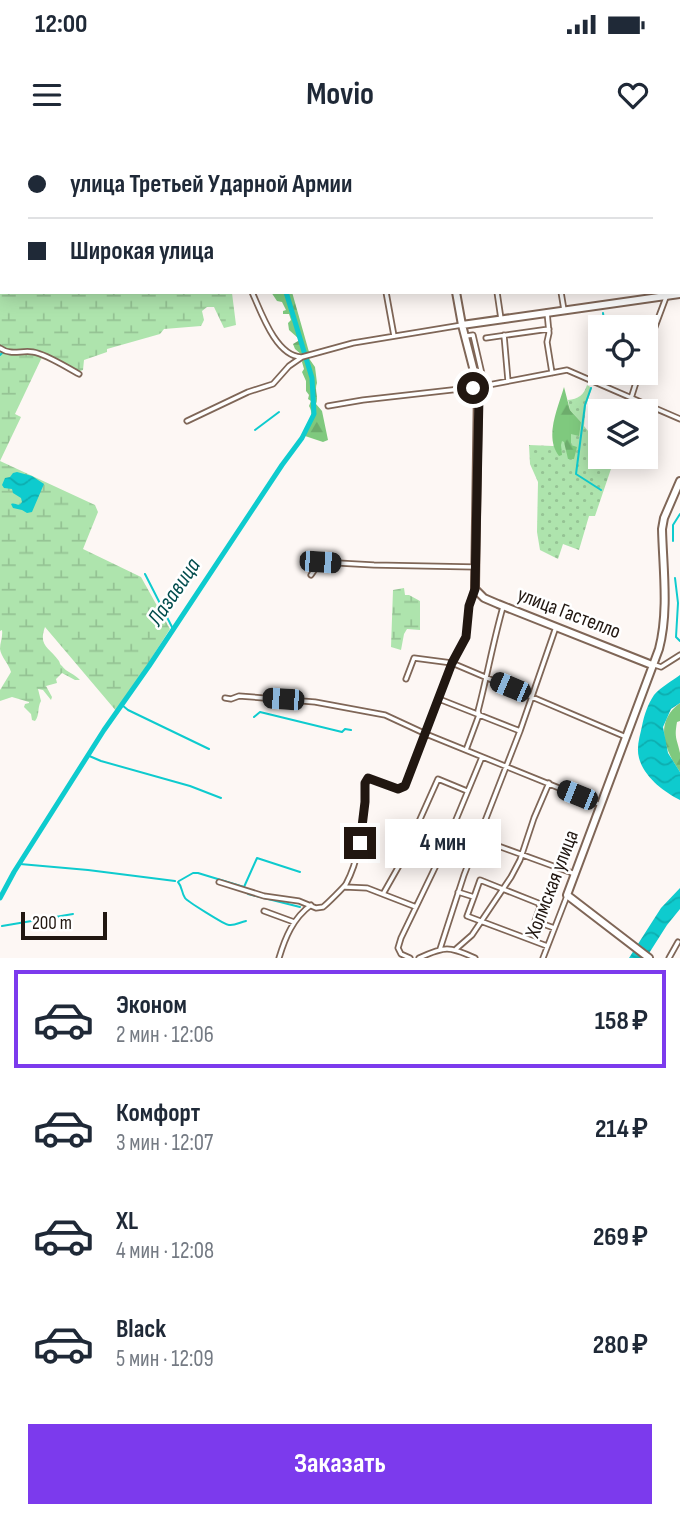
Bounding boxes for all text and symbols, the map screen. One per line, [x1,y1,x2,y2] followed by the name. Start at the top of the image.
[35,9,87,40] text: 12:00
[306,75,374,114] text: Movio
[28,76,66,114] icon: menu
[614,76,652,114] icon: heart
[70,169,352,200] text: улица Третьей Ударной Армии
[70,236,214,267] text: Широкая улица
[588,315,658,469] map controls
[588,315,658,385] button: locate
[457,372,489,404] route start
[588,399,658,469] button: layers
[299,550,342,574] car
[141,552,207,632] water label: Лазавица
[514,582,624,644] street label: улица Гастелло
[487,669,534,705] car
[262,687,305,711] car
[554,777,601,813] car
[384,818,500,868] callout: 4 мин
[344,827,376,859] route end
[520,827,584,942] street label: Холмская улица
[420,829,466,857] text: 4 мин
[21,909,107,941] scale bar
[32,912,72,935] text: 200 m
[32,988,95,1051] icon: car
[116,990,187,1021] text: Эконом
[595,1006,648,1037] text: 158 ₽
[116,1021,214,1049] text: 2 мин · 12:06
[32,1096,95,1159] icon: car
[116,1098,200,1129] text: Комфорт
[595,1114,648,1145] text: 214 ₽
[116,1129,213,1157] text: 3 мин · 12:07
[32,1204,95,1267] icon: car
[116,1206,138,1237] text: XL
[593,1222,648,1253] text: 269 ₽
[116,1237,214,1265] text: 4 мин · 12:08
[32,1312,95,1375] icon: car
[116,1314,166,1345] text: Black
[593,1330,648,1361] text: 280 ₽
[116,1345,214,1373] text: 5 мин · 12:09
[28,1424,652,1504] button: Заказать

